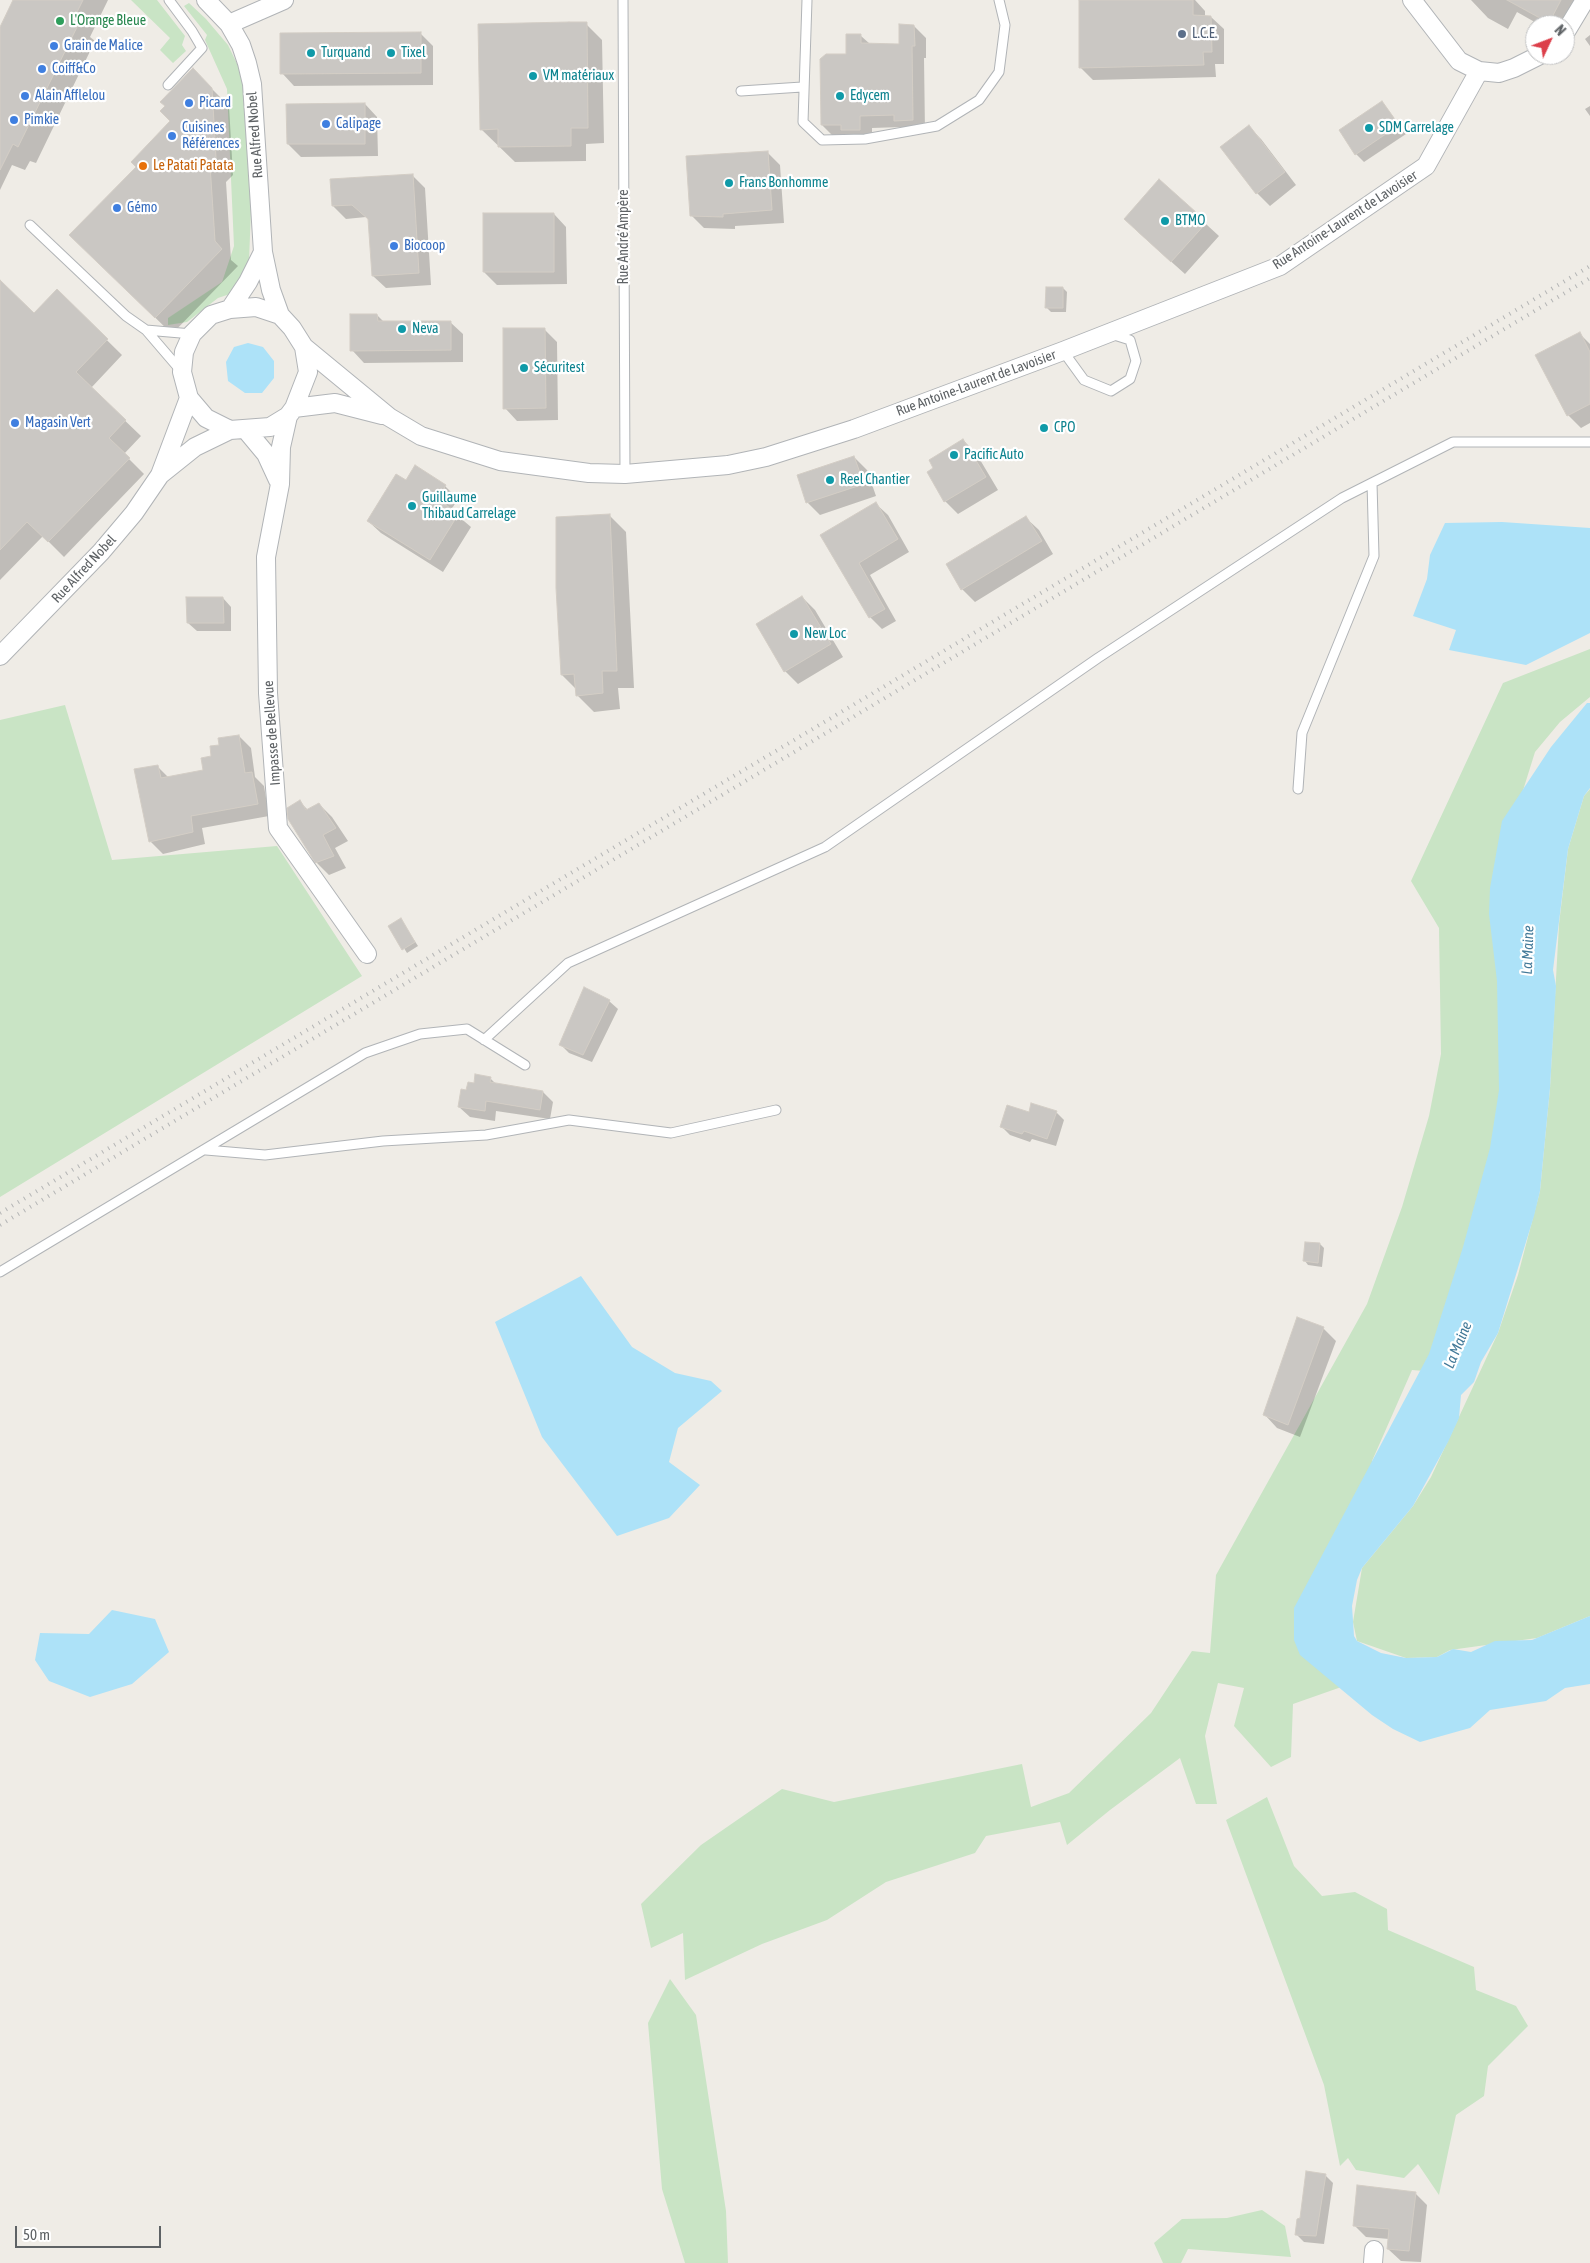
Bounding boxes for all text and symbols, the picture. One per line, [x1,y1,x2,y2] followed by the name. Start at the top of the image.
[70,13,146,29] place label: L'Orange Bleue
[54,15,66,27] marker: L'Orange Bleue
[1525,15,1575,65] north arrow
[1552,22,1569,39] text: N
[1192,26,1217,42] place label: L.C.E.
[1176,28,1188,40] marker: L.C.E.
[64,38,143,54] place label: Grain de Malice
[48,40,60,52] marker: Grain de Malice
[321,45,371,61] place label: Turquand
[401,45,426,61] place label: Tixel
[305,47,317,59] marker: Turquand
[385,47,397,59] marker: Tixel
[52,61,96,77] place label: Coiff&Co
[36,63,48,75] marker: Coiff&Co
[543,68,614,84] place label: VM matériaux
[527,70,539,82] marker: VM matériaux
[35,88,105,104] place label: Alain Afflelou
[850,88,890,104] place label: Edycem
[19,90,31,102] marker: Alain Afflelou
[834,90,846,102] marker: Edycem
[244,91,266,179] street label: Rue Alfred Nobel
[199,95,231,111] place label: Picard
[183,97,195,109] marker: Picard
[24,112,59,128] place label: Pimkie
[8,114,20,126] marker: Pimkie
[336,116,381,132] place label: Calipage
[320,118,332,130] marker: Calipage
[182,120,239,152] place label: Cuisines Références
[1379,120,1454,136] place label: SDM Carrelage
[1363,122,1375,134] marker: SDM Carrelage
[166,130,178,142] marker: Cuisines Références
[153,158,234,174] place label: Le Patati Patata
[137,160,149,172] marker: Le Patati Patata
[1270,167,1420,273] street label: Rue Antoine-Laurent de Lavoisier
[739,175,828,191] place label: Frans Bonhomme
[723,177,735,189] marker: Frans Bonhomme
[616,189,632,285] street label: Rue André Ampère
[127,200,157,216] place label: Gémo
[111,202,123,214] marker: Gémo
[1175,213,1205,229] place label: BTMO
[1159,215,1171,227] marker: BTMO
[404,238,445,254] place label: Biocoop
[388,240,400,252] marker: Biocoop
[412,321,439,337] place label: Neva
[396,323,408,335] marker: Neva
[894,346,1058,420] street label: Rue Antoine-Laurent de Lavoisier
[534,360,585,376] place label: Sécuritest
[518,362,530,374] marker: Sécuritest
[25,415,91,431] place label: Magasin Vert
[9,417,21,429] marker: Magasin Vert
[1054,420,1075,436] place label: CPO
[1038,422,1050,434] marker: CPO
[964,447,1024,463] place label: Pacific Auto
[948,449,960,461] marker: Pacific Auto
[840,472,909,488] place label: Reel Chantier
[824,474,836,486] marker: Reel Chantier
[422,490,516,522] place label: Guillaume Thibaud Carrelage
[406,500,418,512] marker: Guillaume Thibaud Carrelage
[48,531,120,607] street label: Rue Alfred Nobel
[804,626,846,642] place label: New Loc
[788,628,800,640] marker: New Loc
[260,680,284,786] street label: Impasse de Bellevue
[1518,925,1538,975] water label: La Maine
[1440,1319,1476,1371] water label: La Maine
[18,2216,164,2248] scale bar
[23,2226,50,2243] text: 50 m

